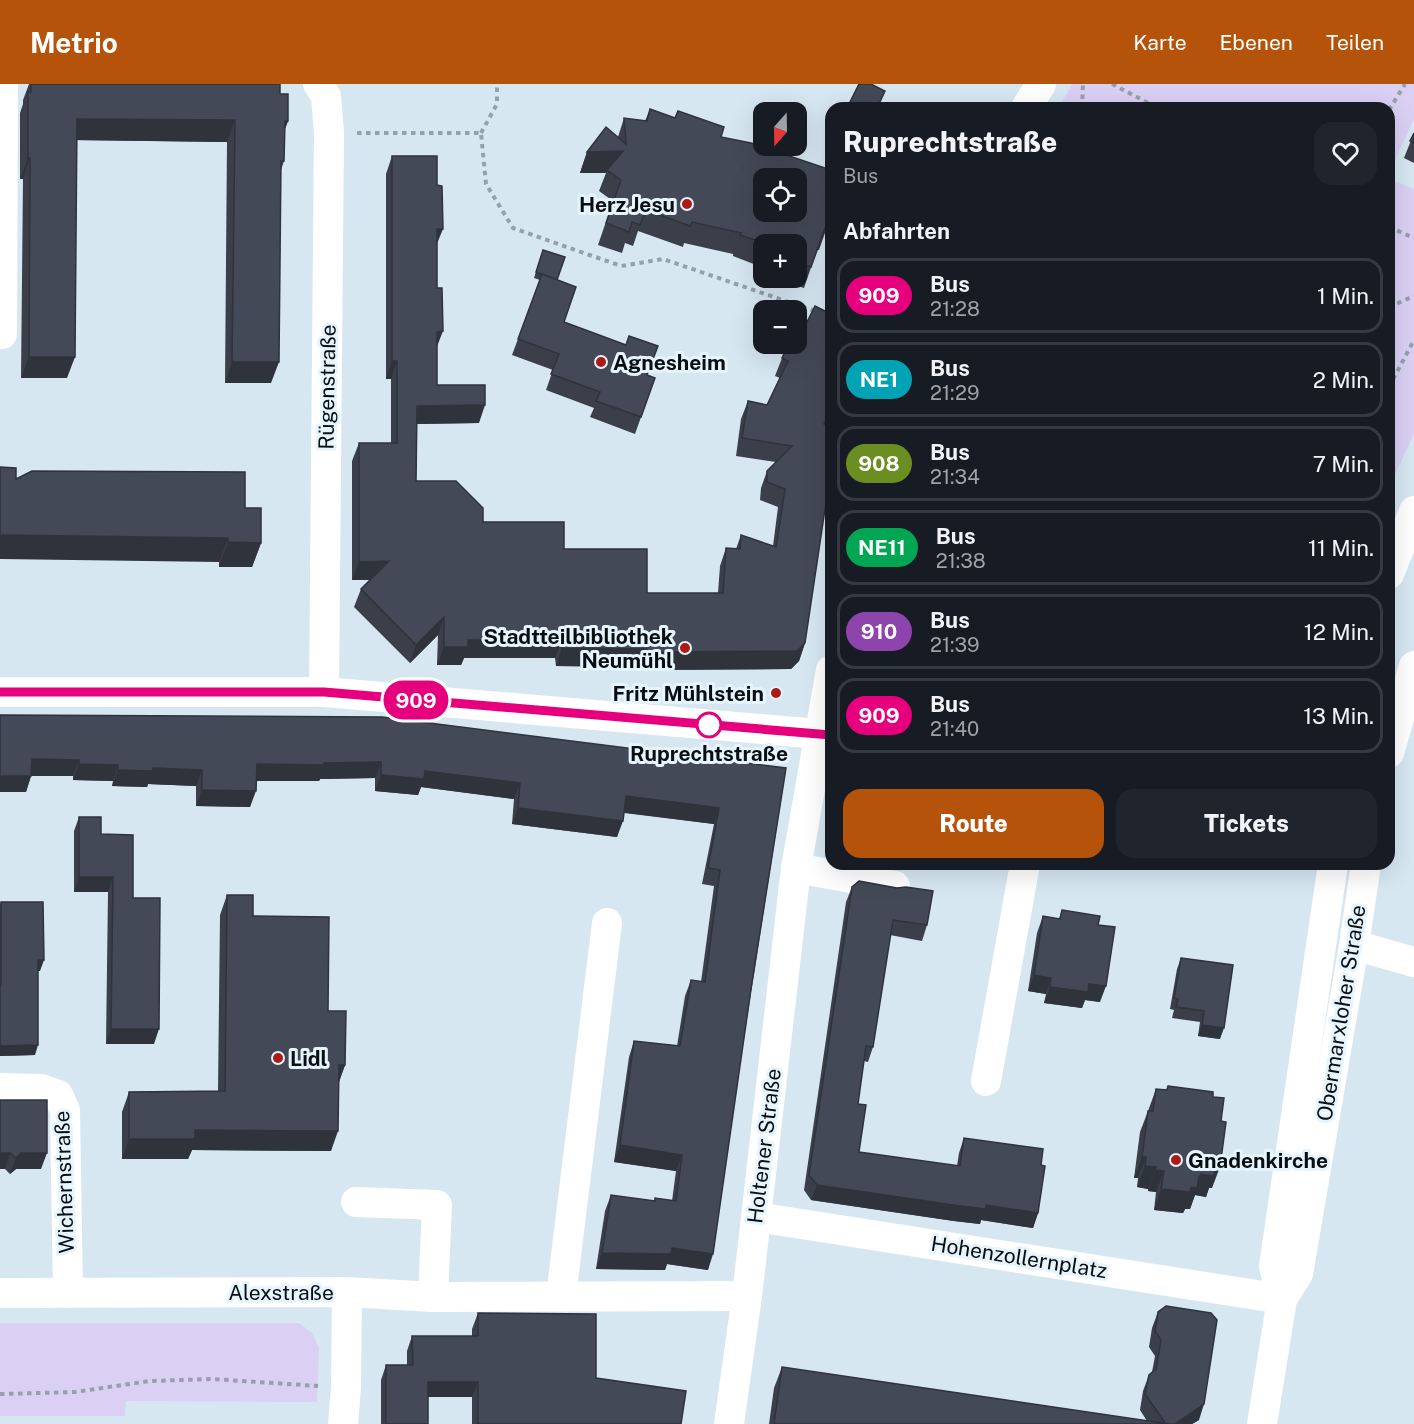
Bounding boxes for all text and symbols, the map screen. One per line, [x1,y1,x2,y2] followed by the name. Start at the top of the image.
[30,26,118,59] text: Metrio
[1133,30,1187,55] text: Karte
[1220,30,1293,55] text: Ebenen
[1326,30,1384,55] text: Teilen
[753,102,807,156] north arrow
[753,102,807,354] map controls
[1314,122,1377,185] button: heart
[843,125,1057,158] text: Ruprechtstraße
[843,164,878,188] text: Bus
[753,168,807,222] button: locate
[579,192,675,217] place label: Herz Jesu
[680,197,694,211] marker: Herz Jesu
[843,218,950,244] text: Abfahrten
[753,234,807,288] button: +
[930,271,970,297] text: Bus
[858,283,900,308] text: 909
[1317,283,1374,309] text: 1 Min.
[930,297,980,321] text: 21:28
[753,300,807,354] button: −
[313,324,341,450] street label: Rügenstraße
[613,350,726,375] place label: Agnesheim
[594,355,608,369] marker: Agnesheim
[930,355,970,381] text: Bus
[860,367,898,392] text: NE1
[1313,367,1374,393] text: 2 Min.
[930,381,979,405] text: 21:29
[930,439,970,465] text: Bus
[858,451,900,476] text: 908
[1313,451,1374,477] text: 7 Min.
[930,465,980,489] text: 21:34
[936,523,975,549] text: Bus
[858,535,906,560] text: NE11
[1308,535,1374,561] text: 11 Min.
[936,549,986,573] text: 21:38
[930,607,970,633] text: Bus
[861,619,897,644] text: 910
[1304,619,1374,645] text: 12 Min.
[484,624,673,673] place label: Stadtteilbibliothek Neumühl
[930,633,980,657] text: 21:39
[678,641,692,655] marker: Stadtteilbibliothek Neumühl
[382,680,450,720] line badge: 909
[612,681,764,706] place label: Fritz Mühlstein
[769,686,783,700] marker: Fritz Mühlstein
[395,688,437,713] text: 909
[930,691,970,717] text: Bus
[858,703,900,728] text: 909
[1303,703,1374,729] text: 13 Min.
[696,712,722,738] marker: Ruprechtstraße
[930,717,979,741] text: 21:40
[630,741,788,766] place label: Ruprechtstraße
[843,789,1104,858] button: Route
[1116,789,1377,858] button: Tickets
[1312,903,1370,1123] street label: Obermarxloher Straße
[290,1046,328,1071] place label: Lidl
[271,1051,285,1065] marker: Lidl
[742,1067,786,1225] street label: Holtener Straße
[49,1110,79,1254] street label: Wichernstraße
[1188,1148,1328,1173] place label: Gnadenkirche
[1169,1153,1183,1167] marker: Gnadenkirche
[929,1231,1109,1283] street label: Hohenzollernplatz
[228,1280,334,1305] street label: Alexstraße

